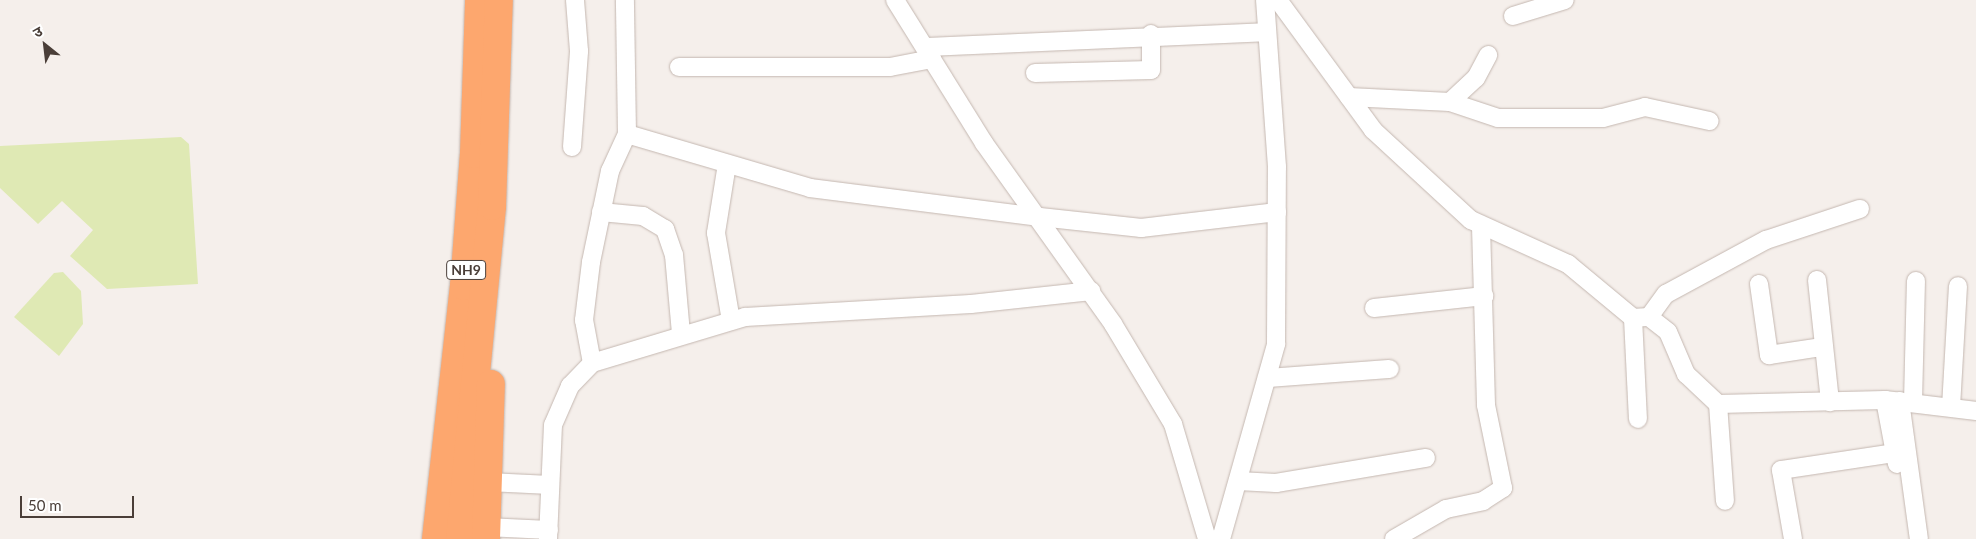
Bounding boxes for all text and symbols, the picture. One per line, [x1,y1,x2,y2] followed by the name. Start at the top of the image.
[20,20,70,70] north arrow
[30,22,45,41] text: उ
[446,258,486,282] road number: NH9
[22,486,136,518] scale bar
[28,496,62,514] text: 50 m

